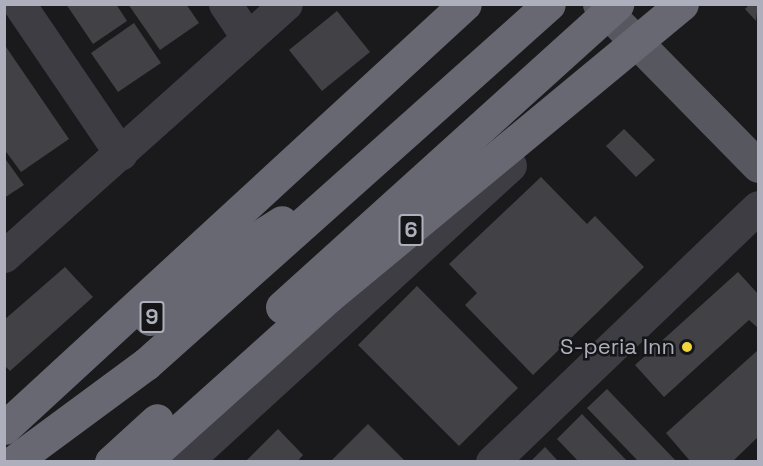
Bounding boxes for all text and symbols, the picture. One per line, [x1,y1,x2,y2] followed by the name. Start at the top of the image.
[398,212,424,248] road number: 6
[138,299,166,335] road number: 9
[560,334,675,360] place label: S-peria Inn
[680,340,694,354] marker: S-peria Inn

